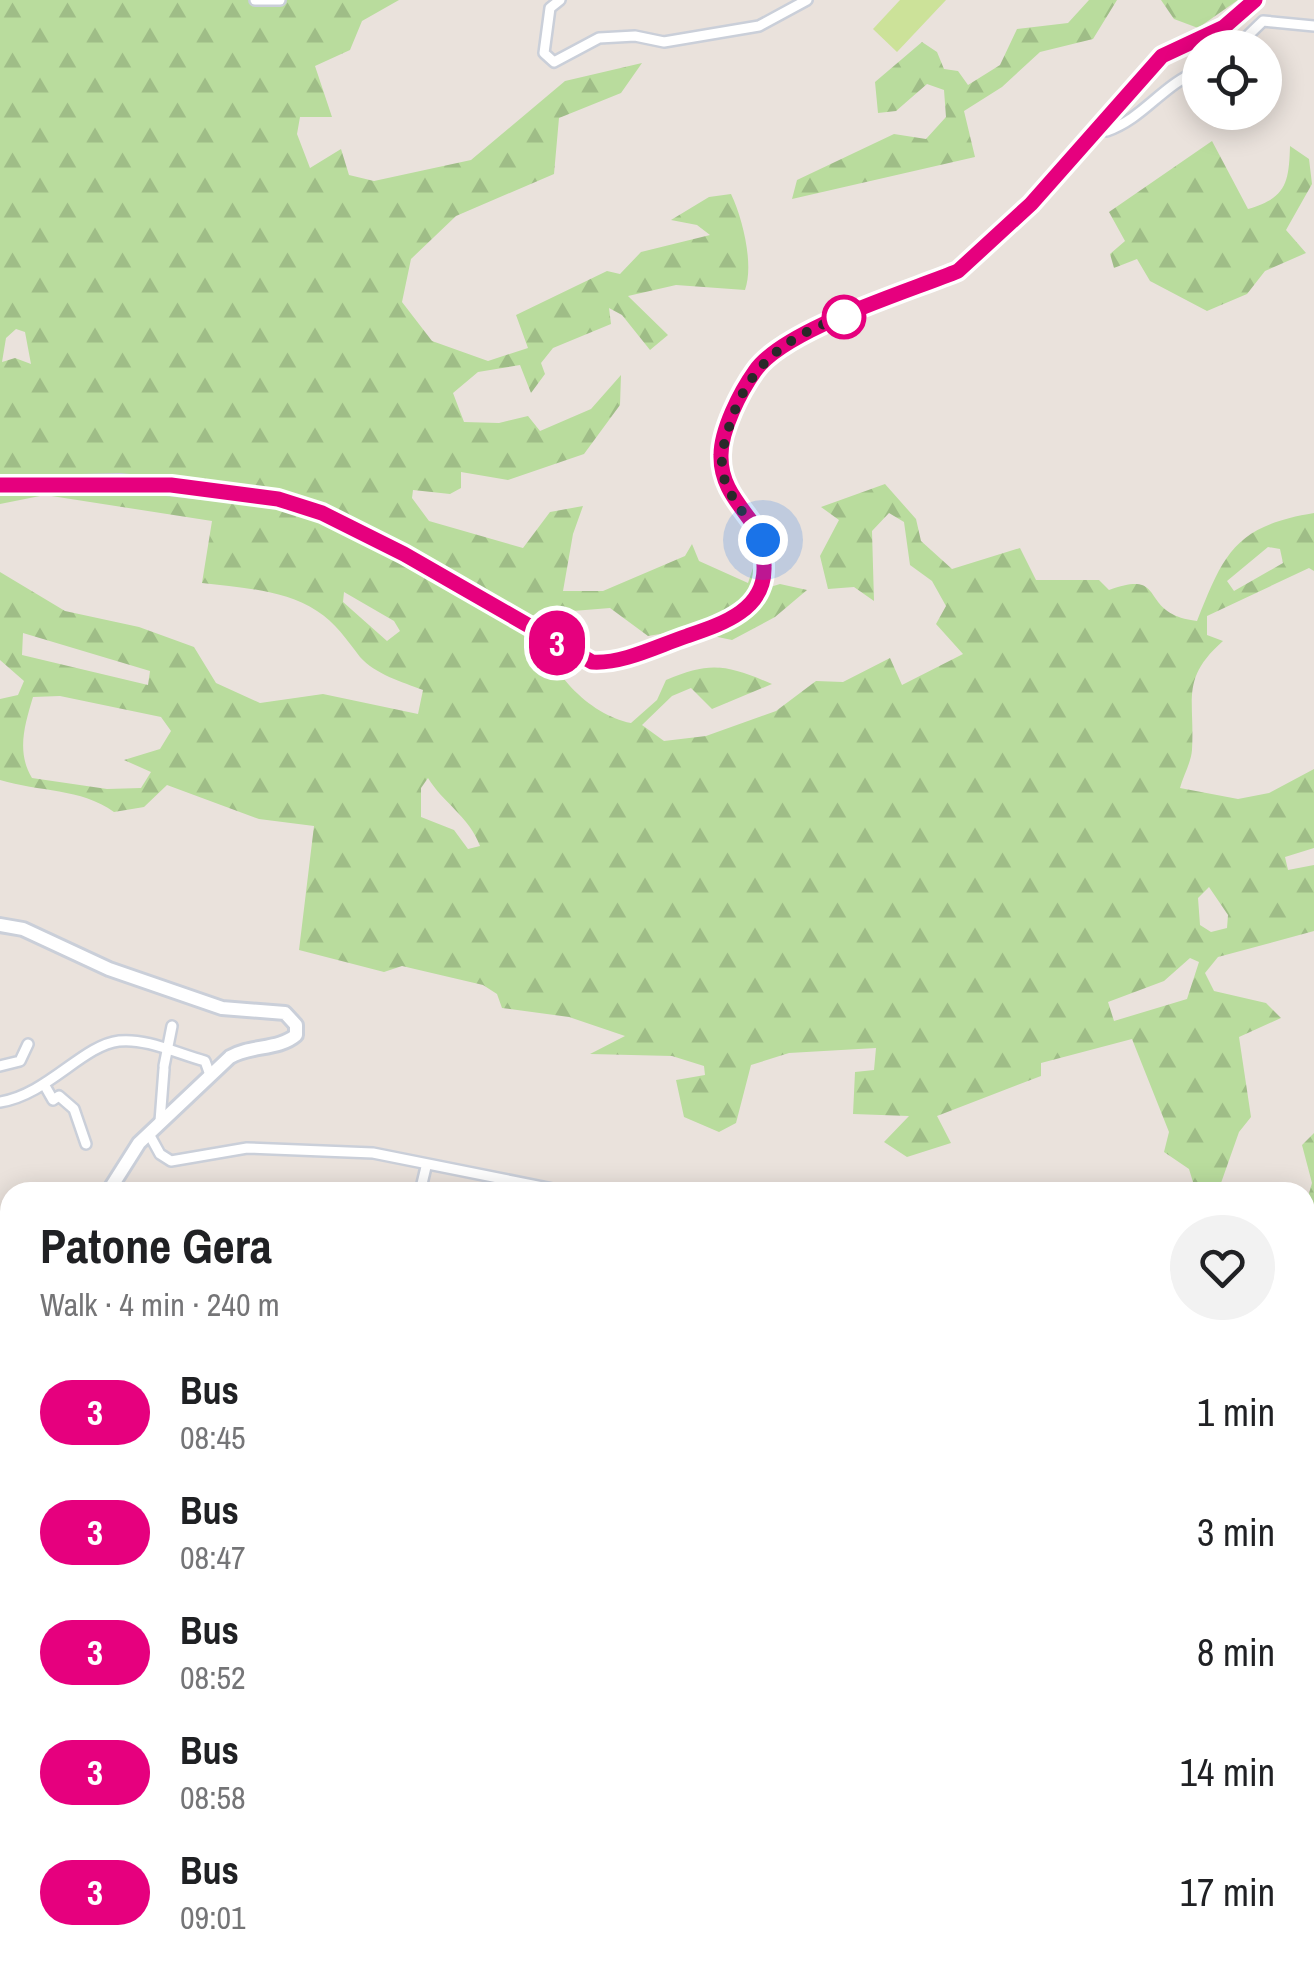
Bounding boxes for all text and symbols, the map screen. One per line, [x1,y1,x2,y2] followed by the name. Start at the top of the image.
[1182,30,1282,130] map controls
[1182,30,1282,130] button: locate
[823,296,865,338] unlabelled marker
[738,515,788,565] your location
[524,610,590,676] line badge: 3
[549,620,565,667] text: 3
[40,1213,272,1278] text: Patone Gera
[1170,1215,1275,1320] button: heart
[40,1283,280,1326] text: Walk · 4 min · 240 m
[180,1365,239,1416] text: Bus
[1197,1387,1275,1438] text: 1 min
[87,1389,103,1436] text: 3
[180,1416,246,1459] text: 08:45
[180,1485,239,1536] text: Bus
[1197,1507,1275,1558] text: 3 min
[87,1509,103,1556] text: 3
[180,1536,246,1579] text: 08:47
[180,1605,239,1656] text: Bus
[1197,1627,1275,1678] text: 8 min
[87,1629,103,1676] text: 3
[180,1656,246,1699] text: 08:52
[180,1725,239,1776] text: Bus
[1180,1747,1275,1798] text: 14 min
[87,1749,103,1796] text: 3
[180,1776,246,1819] text: 08:58
[180,1845,239,1896] text: Bus
[1180,1867,1275,1918] text: 17 min
[87,1869,103,1916] text: 3
[180,1896,246,1939] text: 09:01

